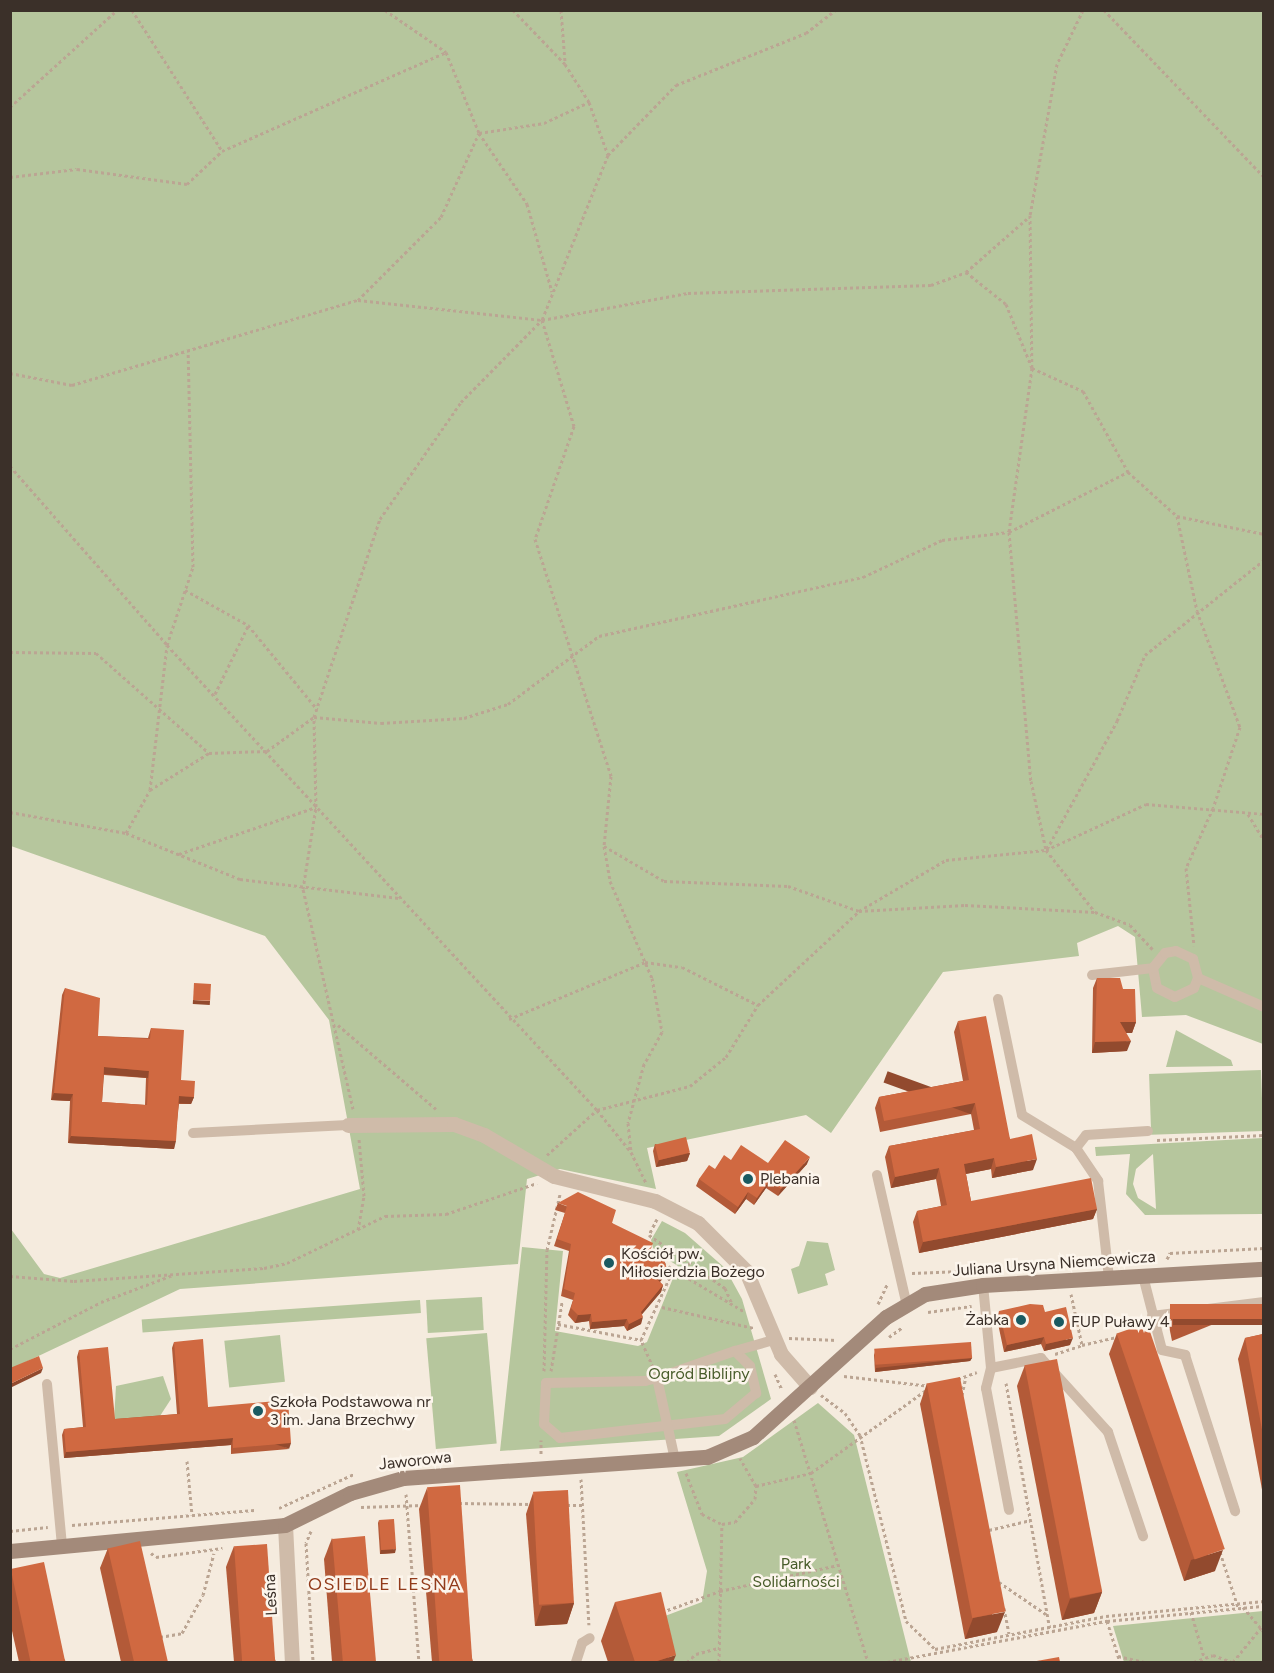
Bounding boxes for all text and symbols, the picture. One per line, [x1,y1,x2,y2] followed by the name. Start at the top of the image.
[760,1169,820,1189] place label: Plebania
[741,1172,755,1186] marker: Plebania
[621,1244,765,1282] place label: Kościół pw. Miłosierdzia Bożego
[952,1247,1156,1281] street label: Juliana Ursyna Niemcewicza
[602,1256,616,1270] marker: Kościół pw. Miłosierdzia Bożego
[965,1310,1009,1330] place label: Żabka
[1071,1312,1170,1332] place label: FUP Puławy 4
[1014,1313,1028,1327] marker: Żabka
[1052,1315,1066,1329] marker: FUP Puławy 4
[648,1364,750,1384] park label: Ogród Biblijny
[270,1392,431,1430] place label: Szkoła Podstawowa nr 3 im. Jana Brzechwy
[251,1404,265,1418] marker: Szkoła Podstawowa nr 3 im. Jana Brzechwy
[378,1448,452,1474] street label: Jaworowa
[752,1554,840,1592] park label: Park Solidarności
[308,1573,462,1595] district label: OSIEDLE LESNA
[260,1574,282,1616] street label: Leśna

